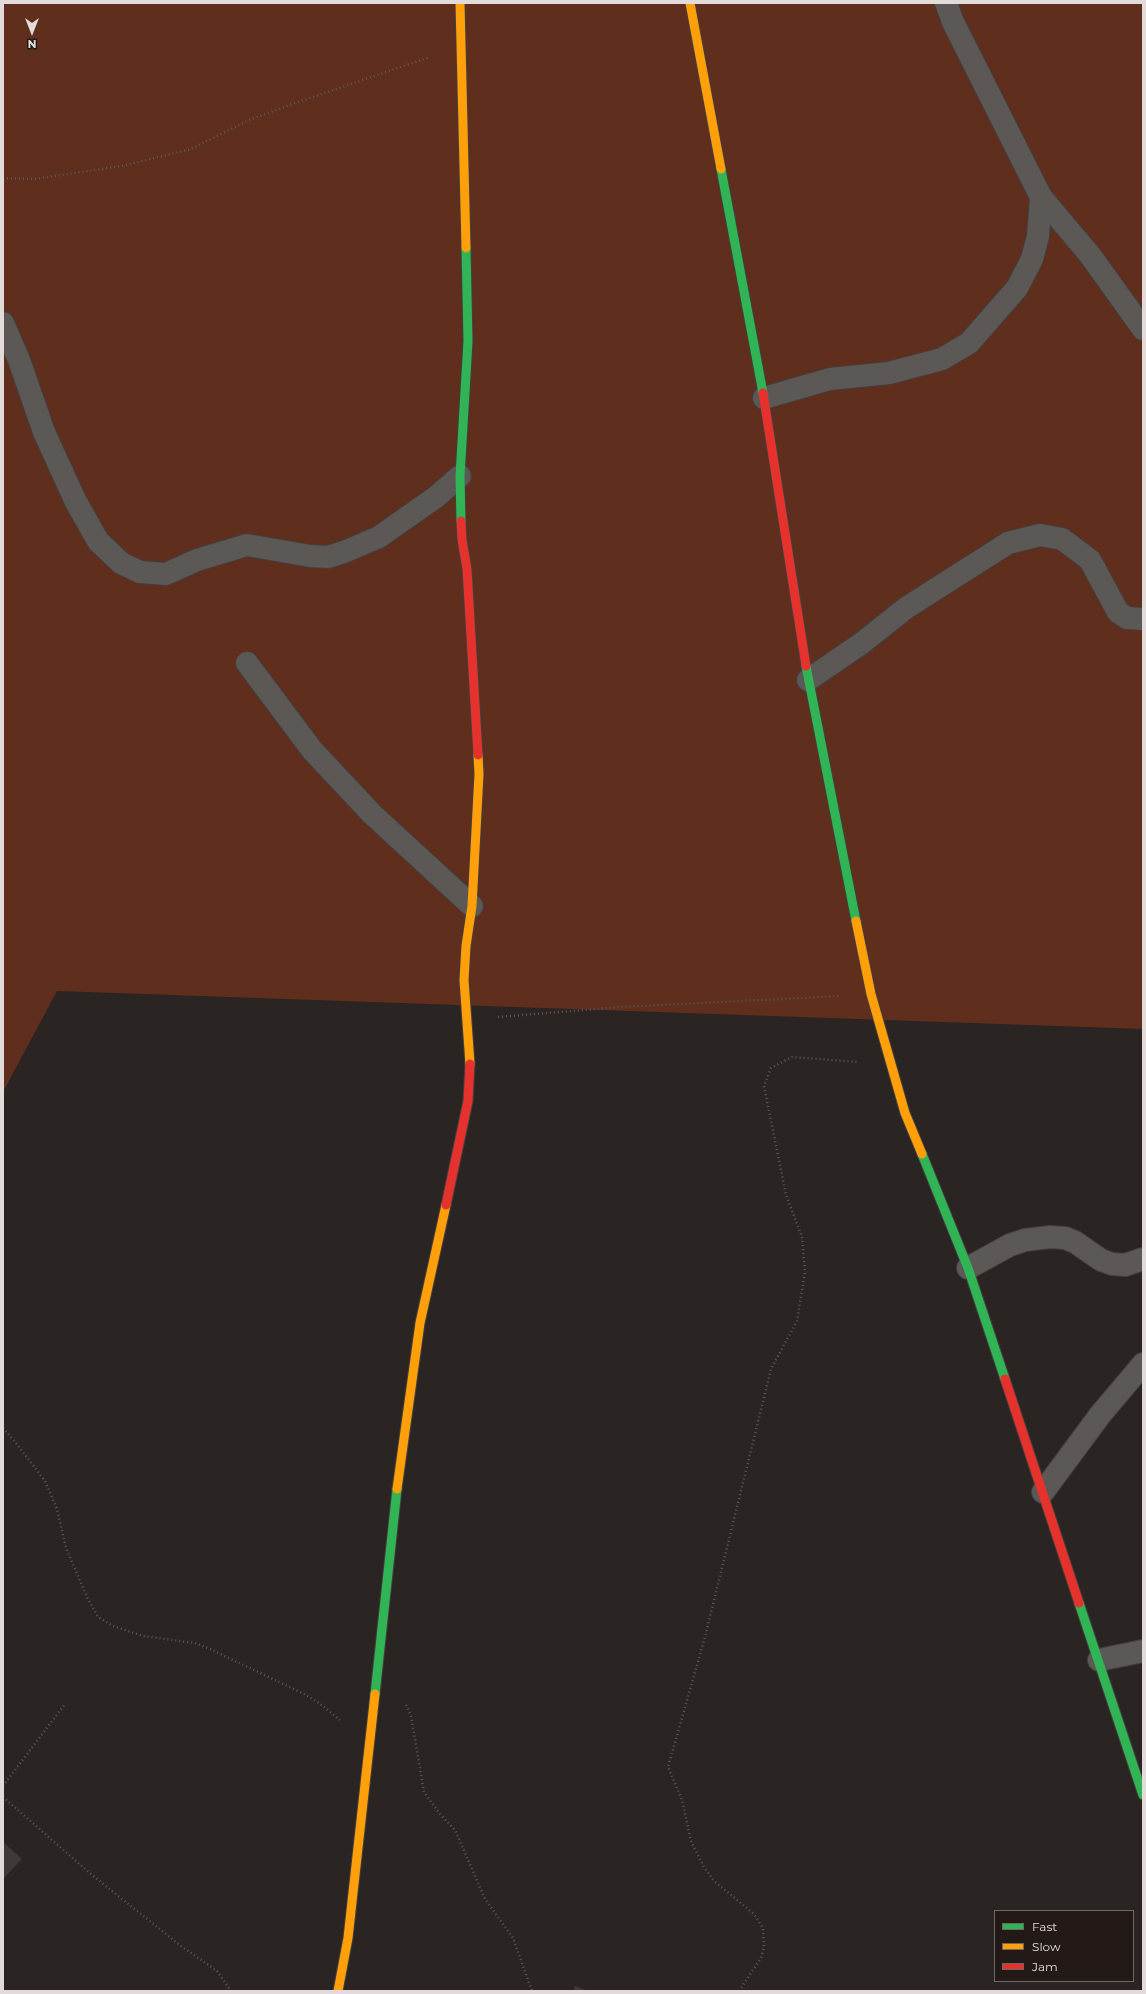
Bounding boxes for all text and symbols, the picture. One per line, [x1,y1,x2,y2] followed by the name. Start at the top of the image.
[12,12,52,52] north arrow
[28,37,36,51] text: N
[994,1910,1134,1982] legend
[1032,1919,1057,1934] text: Fast
[1032,1939,1061,1954] text: Slow
[1032,1959,1058,1974] text: Jam

